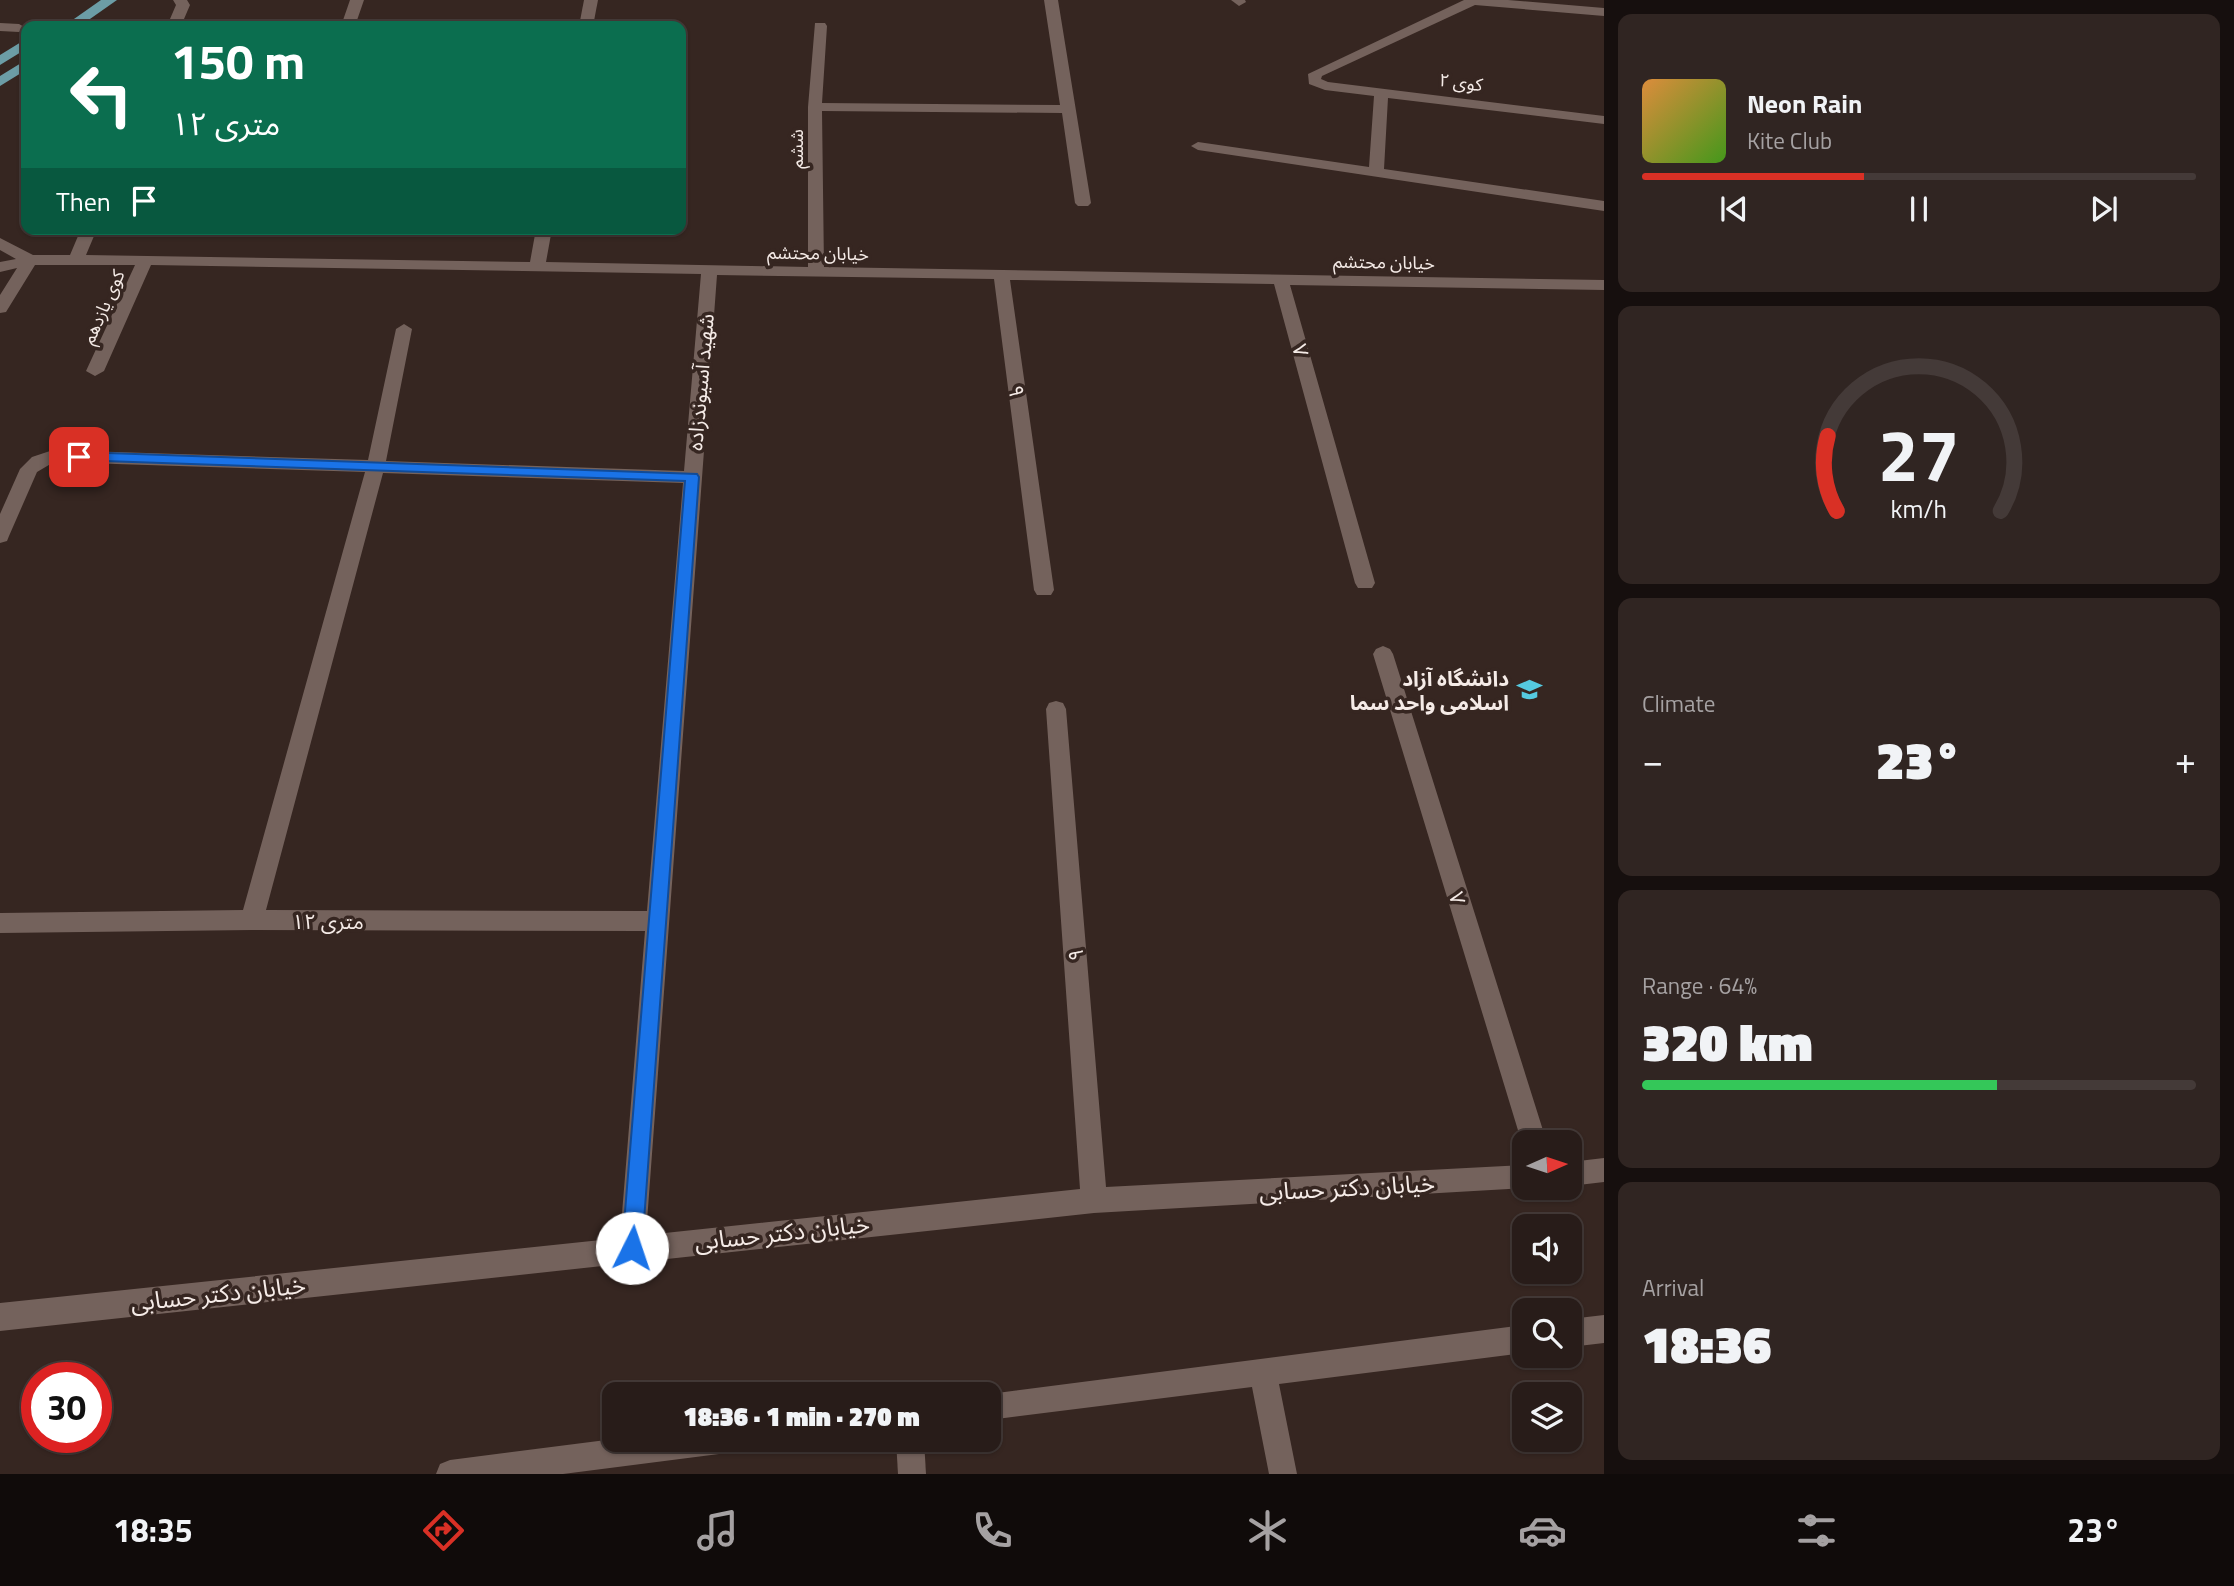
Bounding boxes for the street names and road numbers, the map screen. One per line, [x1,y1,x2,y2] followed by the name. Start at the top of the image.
[1438,66,1485,98] street label: کوی ۲
[783,129,810,169] street label: ششم
[767,239,869,267] street label: خیابان محتشم
[1333,248,1435,276] street label: خیابان محتشم
[75,265,132,349] street label: کوی یازدهم
[678,312,722,452] street label: شهید آسیوندزاده
[1284,340,1318,360] street label: ۷
[1000,383,1034,399] street label: ۹
[1441,888,1475,908] street label: ۷
[292,905,364,937] street label: ۱۲ متری
[1059,948,1091,962] street label: ۹
[1258,1164,1436,1210] street label: خیابان دکتر حسابی
[693,1205,871,1259] street label: خیابان دکتر حسابی
[129,1266,307,1320] street label: خیابان دکتر حسابی

